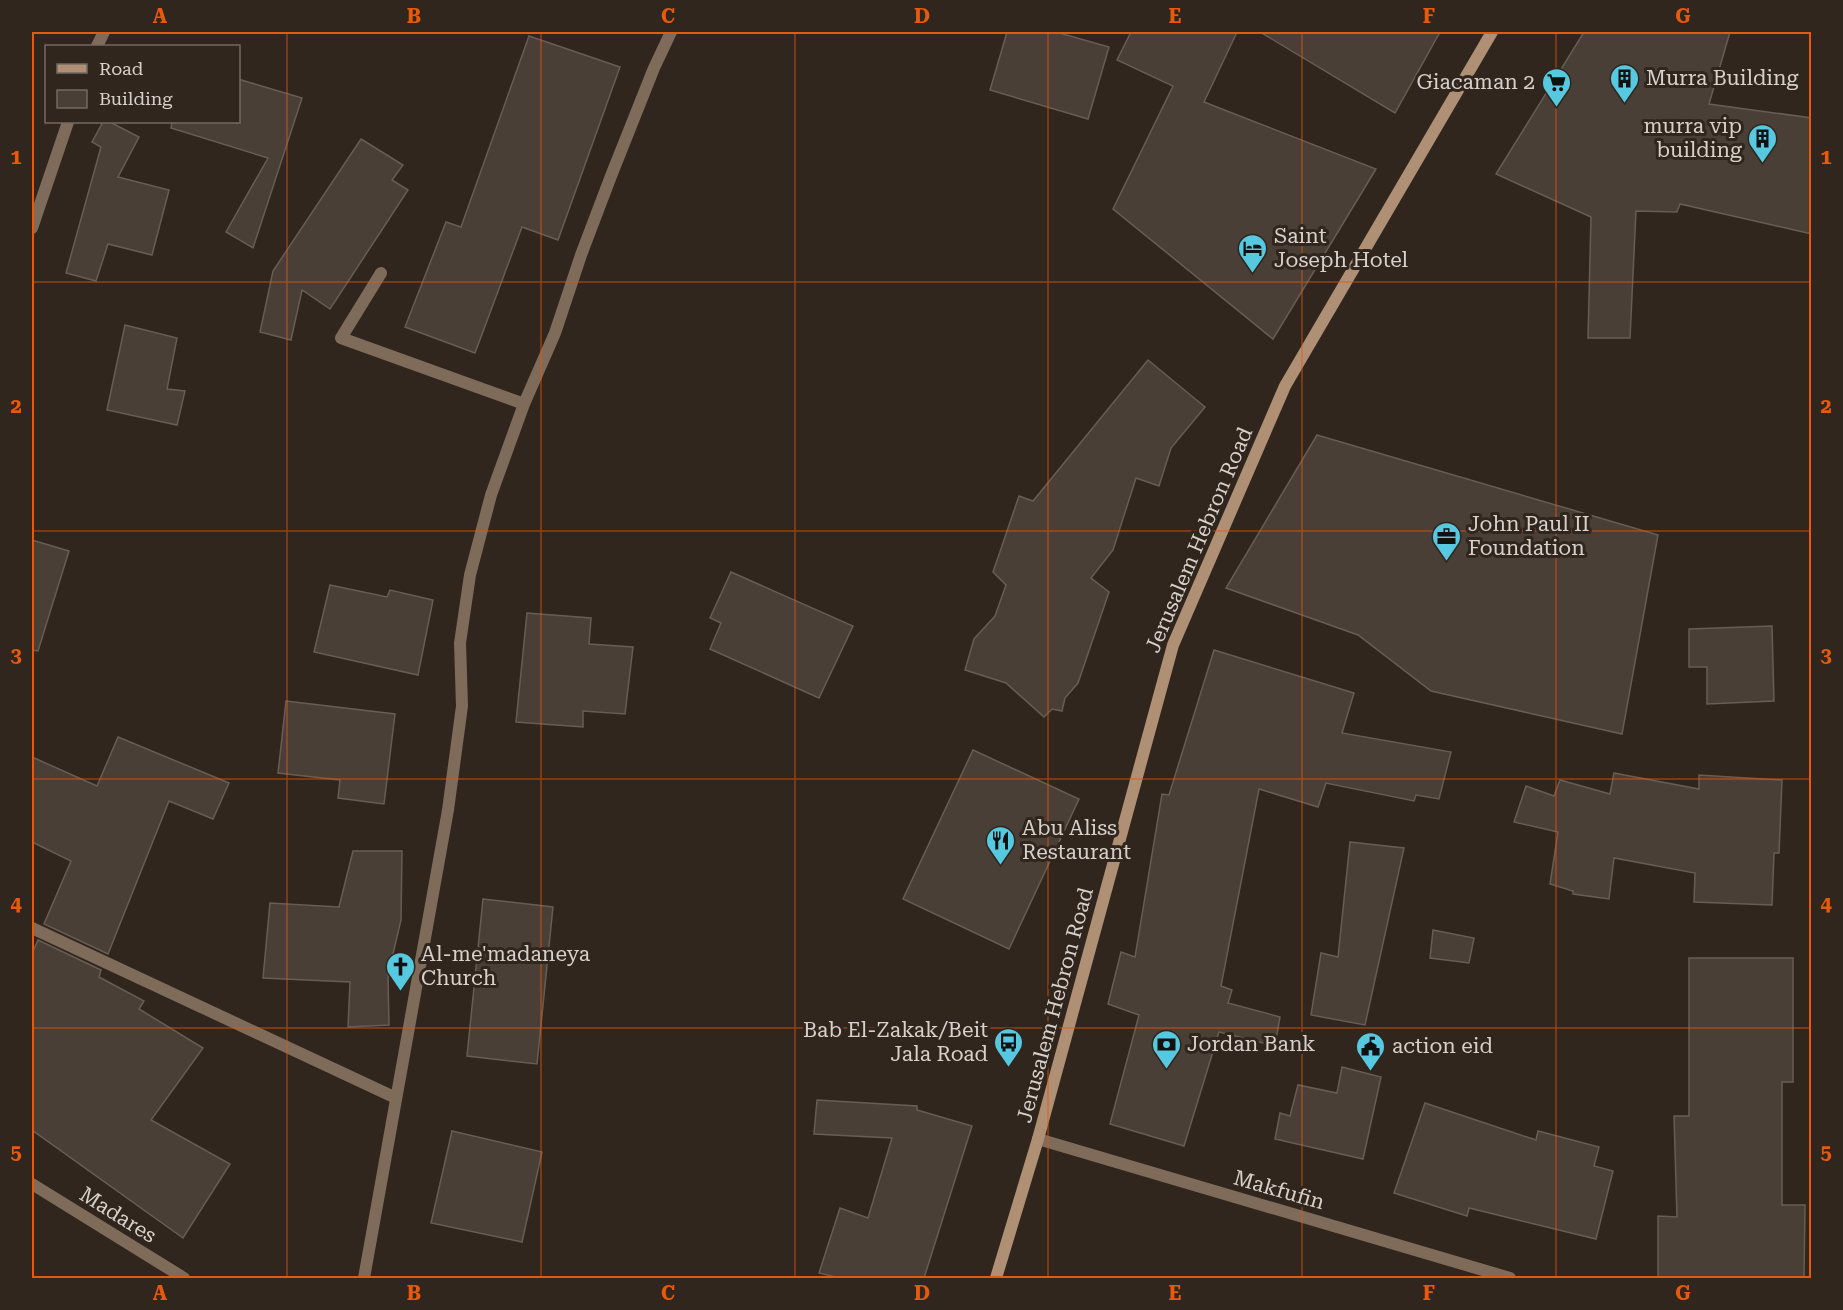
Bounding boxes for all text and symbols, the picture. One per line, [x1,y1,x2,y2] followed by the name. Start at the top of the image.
[153,4,168,28] text: A
[407,4,421,28] text: B
[661,4,675,28] text: C
[914,4,930,28] text: D
[1169,4,1182,28] text: E
[1423,4,1435,28] text: F
[1675,4,1691,28] text: G
[45,45,240,123] legend
[99,58,144,79] text: Road
[1609,62,1641,104] building icon: Murra Building
[1540,66,1572,108] supermarket icon: Giacaman 2
[1646,66,1799,90] place label: Murra Building
[1417,70,1535,94] place label: Giacaman 2
[99,88,173,109] text: Building
[1644,114,1742,162] place label: murra vip building
[1747,122,1779,164] building icon: murra vip building
[10,145,22,169] text: 1
[1820,145,1832,169] text: 1
[1274,224,1409,272] place label: Saint Joseph Hotel
[1237,232,1269,274] hotel icon: Saint Joseph Hotel
[10,394,22,418] text: 2
[1820,394,1832,418] text: 2
[1141,423,1258,656] street label: Jerusalem Hebron Road
[1468,512,1590,560] place label: John Paul II Foundation
[1431,520,1463,562] office icon: John Paul II Foundation
[10,643,22,667] text: 3
[1820,643,1832,667] text: 3
[1022,816,1131,864] place label: Abu Aliss Restaurant
[985,824,1017,866] restaurant icon: Abu Aliss Restaurant
[1012,884,1098,1125] street label: Jerusalem Hebron Road
[10,892,22,916] text: 4
[1820,892,1832,916] text: 4
[421,942,591,990] place label: Al-me'madaneya Church
[384,950,416,992] church icon: Al-me'madaneya Church
[803,1018,989,1066] place label: Bab El-Zakak/Beit Jala Road
[993,1026,1025,1068] bus stop icon: Bab El-Zakak/Beit Jala Road
[1150,1028,1182,1070] bank icon: Jordan Bank
[1355,1030,1387,1072] public building icon: action eid
[1187,1032,1315,1056] place label: Jordan Bank
[1392,1034,1493,1058] place label: action eid
[10,1140,22,1164] text: 5
[1820,1140,1832,1164] text: 5
[1231,1166,1328,1215] street label: Makfufin
[75,1182,161,1248] street label: Madares
[153,1281,168,1305] text: A
[407,1281,421,1305] text: B
[661,1281,675,1305] text: C
[914,1281,930,1305] text: D
[1169,1281,1182,1305] text: E
[1423,1281,1435,1305] text: F
[1675,1281,1691,1305] text: G

